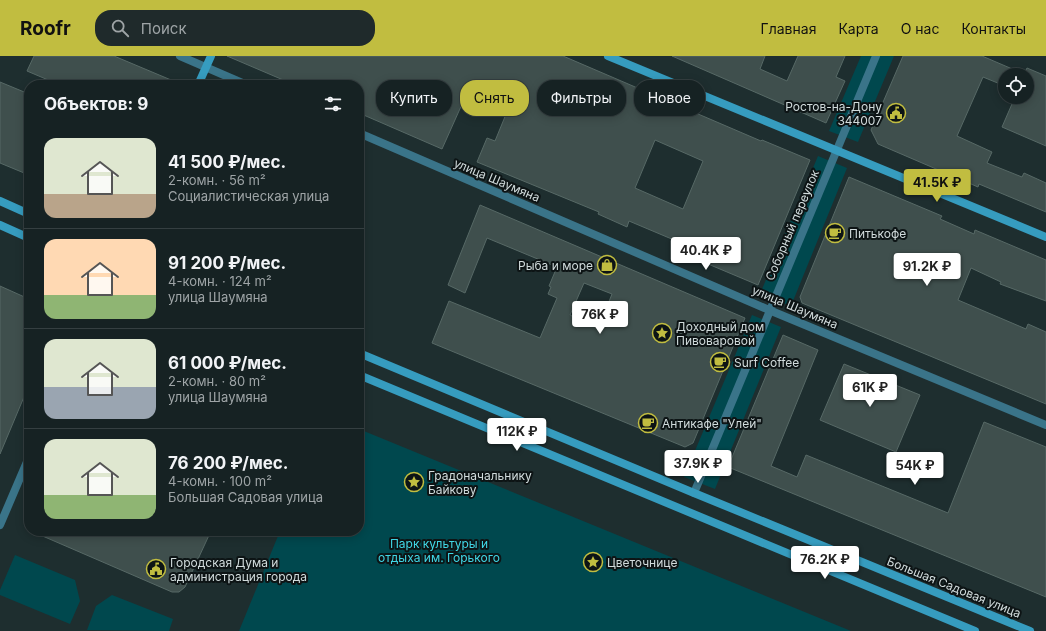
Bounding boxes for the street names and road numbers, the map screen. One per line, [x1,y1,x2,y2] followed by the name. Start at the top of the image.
[452,155,542,205] street label: улица Шаумяна
[762,167,822,283] street label: Соборный переулок
[750,282,840,332] street label: улица Шаумяна
[885,553,1023,621] street label: Большая Садовая улица

